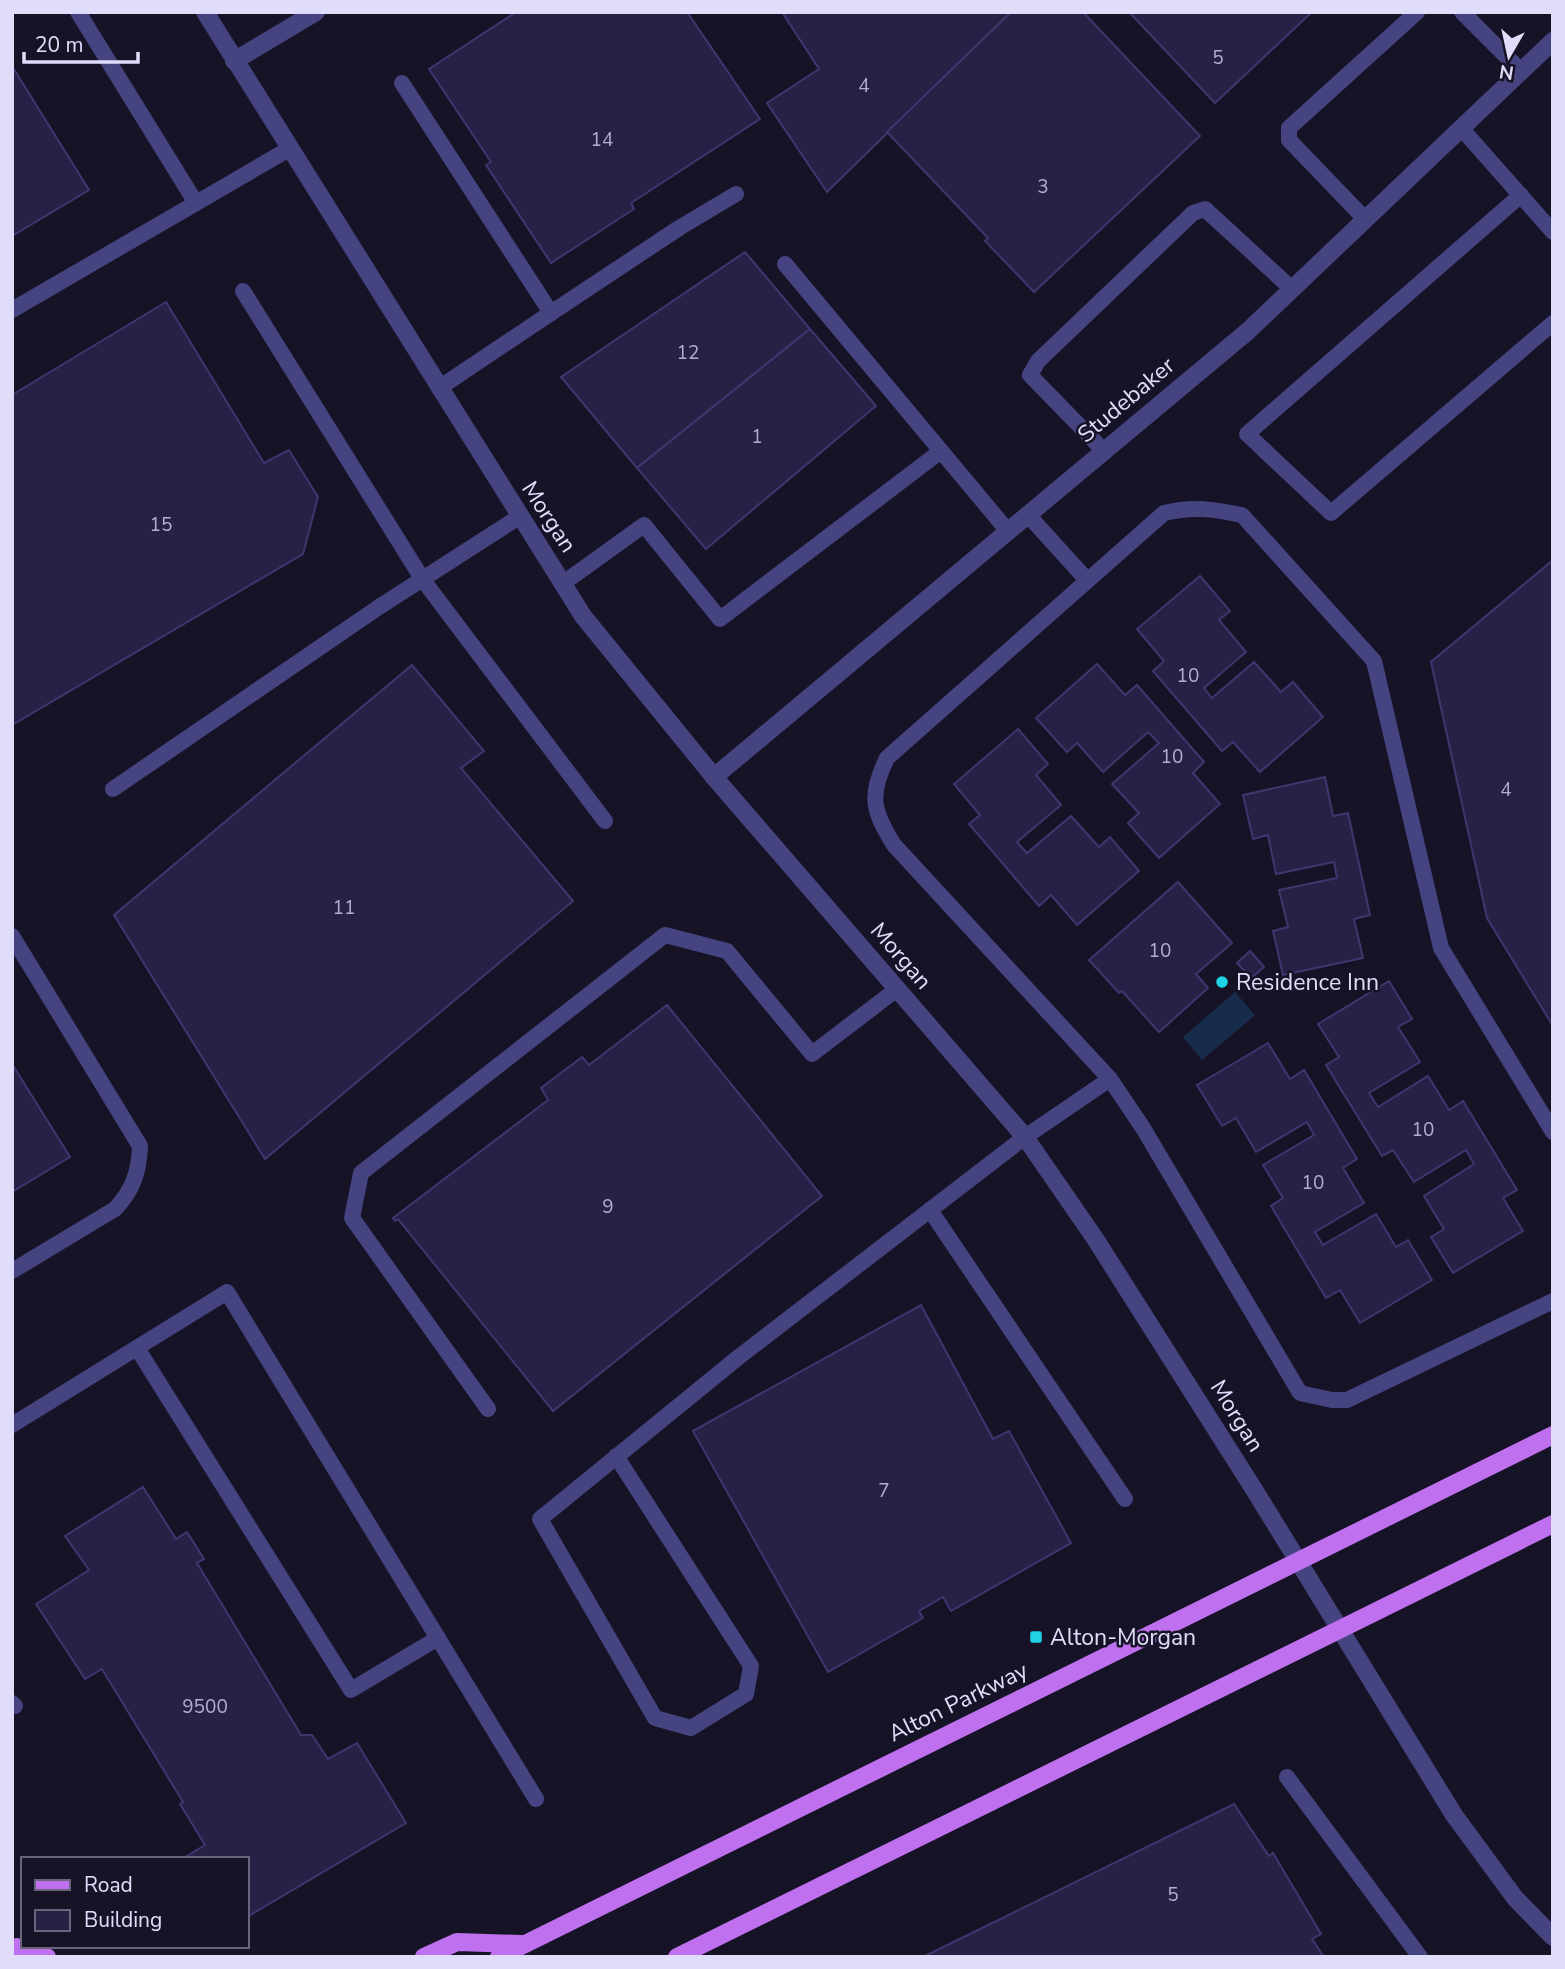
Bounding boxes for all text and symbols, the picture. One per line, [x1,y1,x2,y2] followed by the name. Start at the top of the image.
[24,21,138,65] scale bar
[1474,21,1544,91] north arrow
[35,31,84,59] text: 20 m
[1212,45,1224,71] house number: 5
[1497,58,1516,86] text: N
[858,73,870,99] house number: 4
[591,127,613,153] house number: 14
[1037,174,1049,200] house number: 3
[677,340,699,366] house number: 12
[1071,350,1182,450] street label: Studebaker
[751,424,763,450] house number: 1
[514,475,584,559] street label: Morgan
[150,512,172,538] house number: 15
[1177,663,1199,689] house number: 10
[1161,744,1183,770] house number: 10
[1500,777,1512,803] house number: 4
[333,895,355,921] house number: 11
[863,916,939,996] street label: Morgan
[1149,938,1171,964] house number: 10
[1236,967,1379,998] place label: Residence Inn
[1214,974,1230,990] marker: Residence Inn
[1412,1117,1434,1143] house number: 10
[1302,1170,1324,1196] house number: 10
[602,1194,614,1220] house number: 9
[1203,1374,1271,1458] street label: Morgan
[878,1478,890,1504] house number: 7
[1050,1622,1196,1653] place label: Alton-Morgan
[1028,1629,1044,1645] marker: Alton-Morgan
[883,1655,1033,1749] street label: Alton Parkway
[182,1694,228,1720] house number: 9500
[21,1857,248,1948] legend
[84,1871,133,1899] text: Road
[1167,1882,1179,1908] house number: 5
[84,1906,162,1934] text: Building

